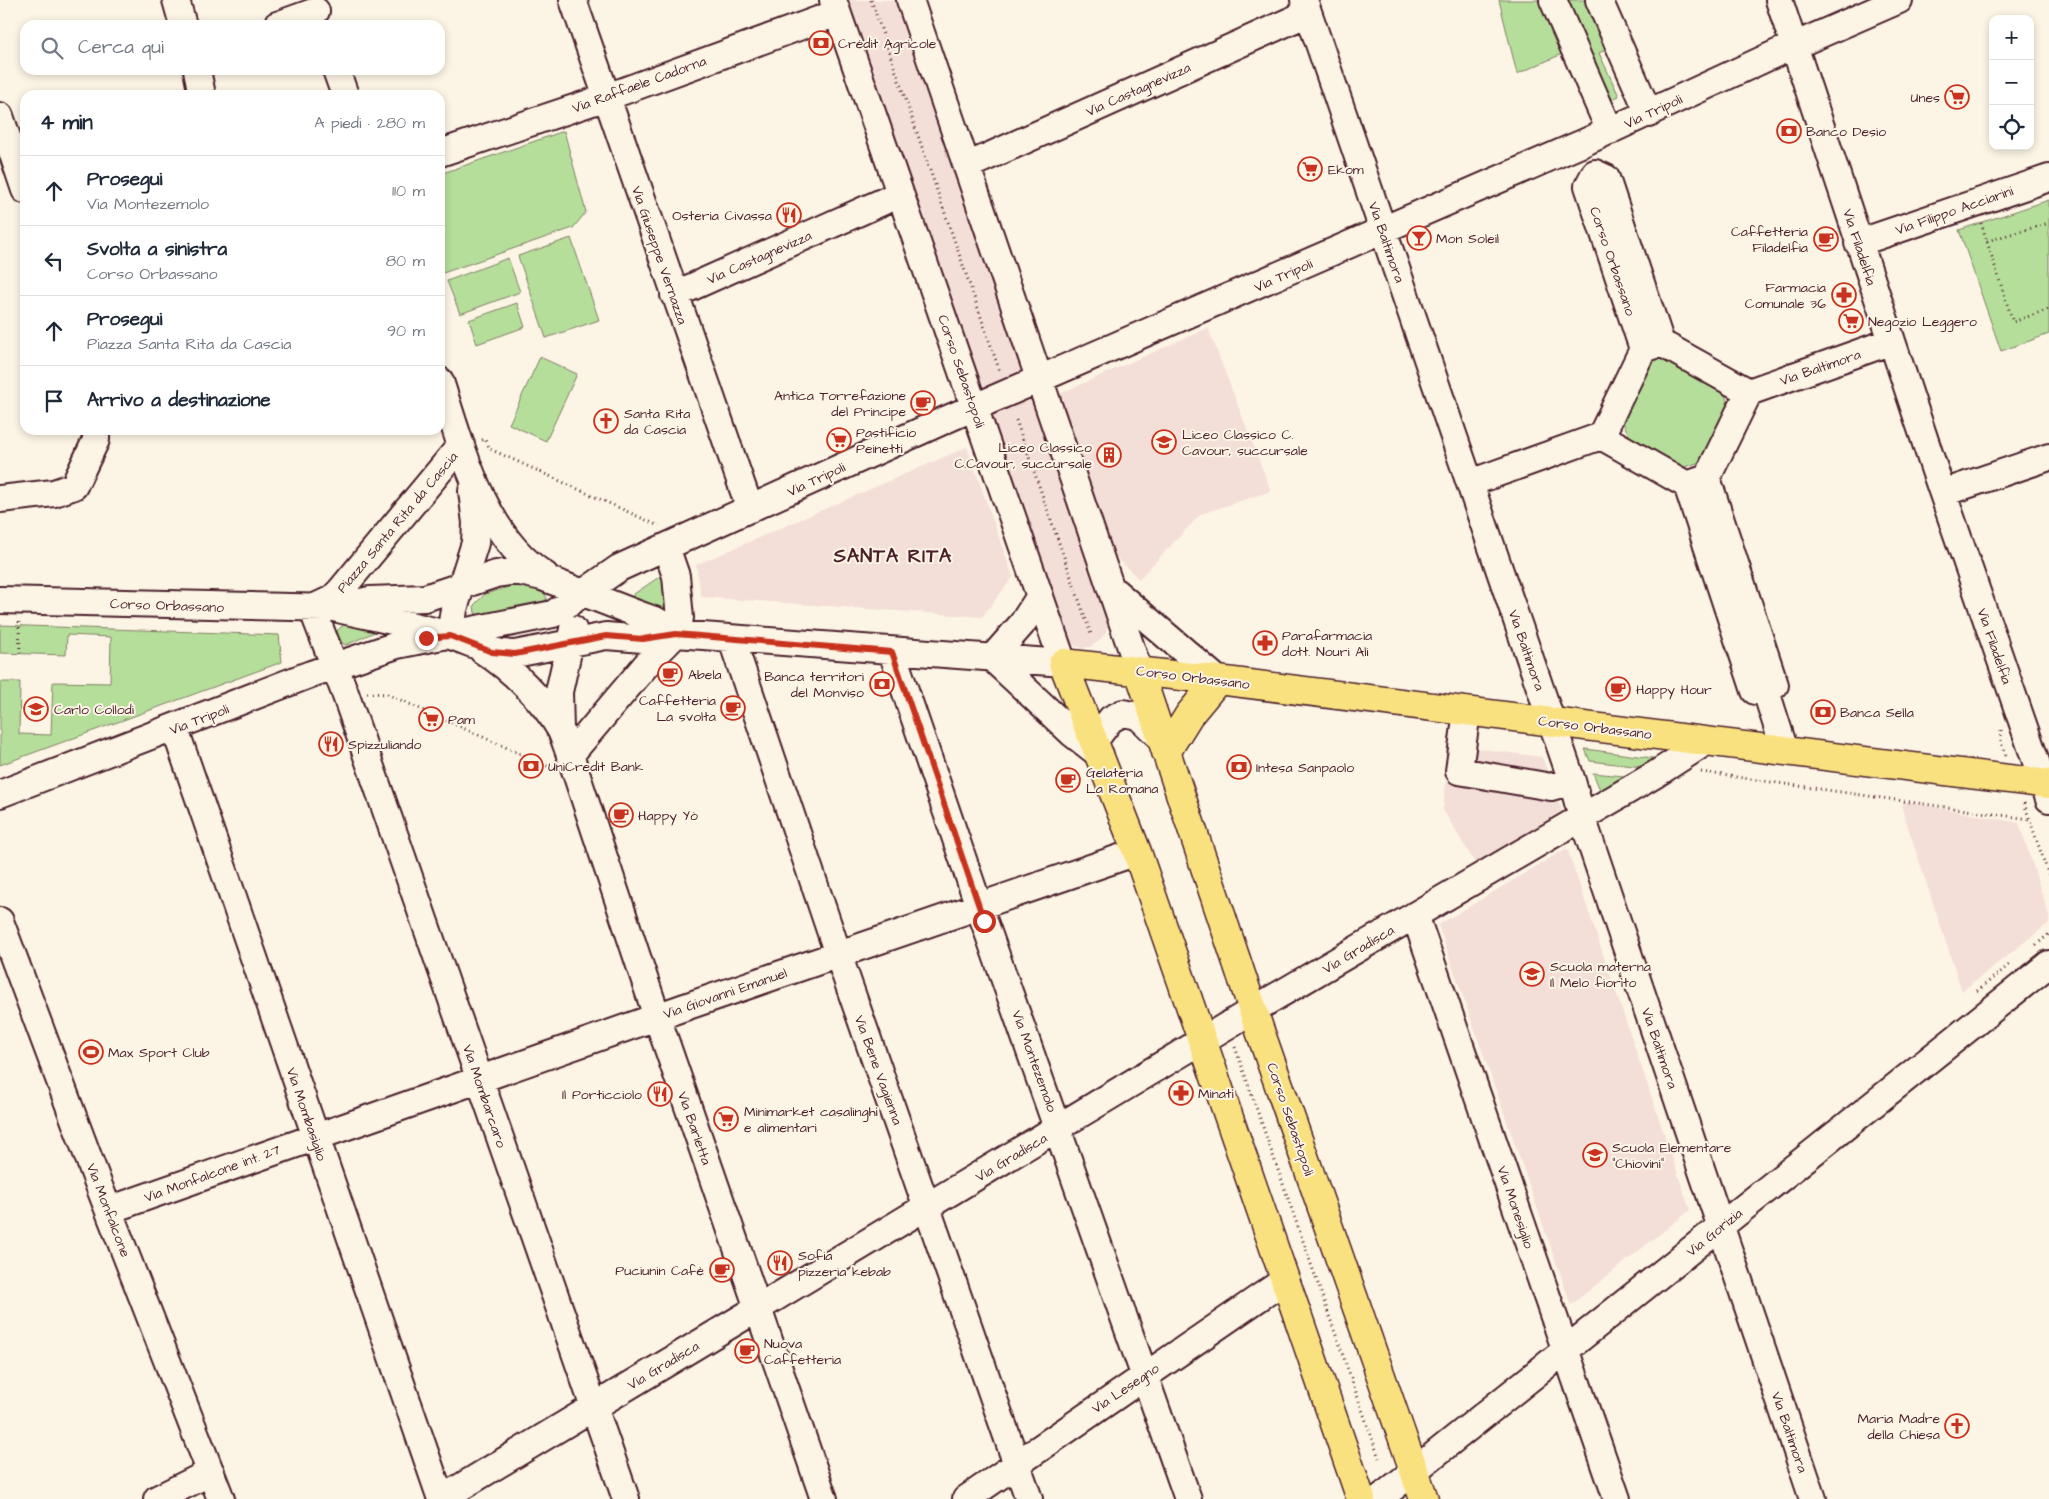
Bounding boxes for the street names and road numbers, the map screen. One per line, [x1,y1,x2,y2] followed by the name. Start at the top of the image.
[569,51,709,119] street label: Via Raffaele Cadorna
[1083,58,1194,122] street label: Via Castagnevizza
[1621,90,1686,134] street label: Via Tripoli
[1893,181,2016,241] street label: Via Filippo Acciarini
[626,183,692,327] street label: Via Giuseppe Vernazza
[1363,199,1409,285] street label: Via Baltimora
[1584,204,1640,319] street label: Corso Orbassano
[1837,207,1881,288] street label: Via Filadelfia
[704,226,815,290] street label: Via Castagnevizza
[1251,254,1316,298] street label: Via Tripoli
[932,312,990,430] street label: Corso Sebastopoli
[1777,345,1863,391] street label: Via Baltimora
[333,448,463,598] street label: Piazza Santa Rita da Cascia
[784,458,849,502] street label: Via Tripoli
[110,594,224,618] street label: Corso Orbassano
[1972,606,2016,687] street label: Via Filadelfia
[1503,607,1549,693] street label: Via Baltimora
[1135,661,1251,695] street label: Corso Orbassano
[167,699,232,740] street label: Via Tripoli
[1537,711,1653,745] street label: Corso Orbassano
[1319,921,1398,979] street label: Via Gradisca
[661,963,790,1024] street label: Via Giovanni Emanuel
[1636,1005,1682,1091] street label: Via Baltimora
[1006,1008,1062,1115] street label: Via Montezemolo
[849,1013,907,1128] street label: Via Bene Vagienna
[457,1042,511,1151] street label: Via Mombarcaro
[1261,1060,1319,1178] street label: Corso Sebastopoli
[281,1065,331,1164] street label: Via Mombasiglio
[672,1089,716,1168] street label: Via Barletta
[972,1129,1051,1187] street label: Via Gradisca
[141,1140,284,1208] street label: Via Monfalcone int. 27
[81,1161,135,1261] street label: Via Monfalcone
[1492,1163,1539,1251] street label: Via Monesiglio
[1682,1204,1747,1262] street label: Via Gorizia
[624,1337,703,1395] street label: Via Gradisca
[1088,1359,1163,1419] street label: Via Lesegno
[1766,1389,1812,1475] street label: Via Baltimora

